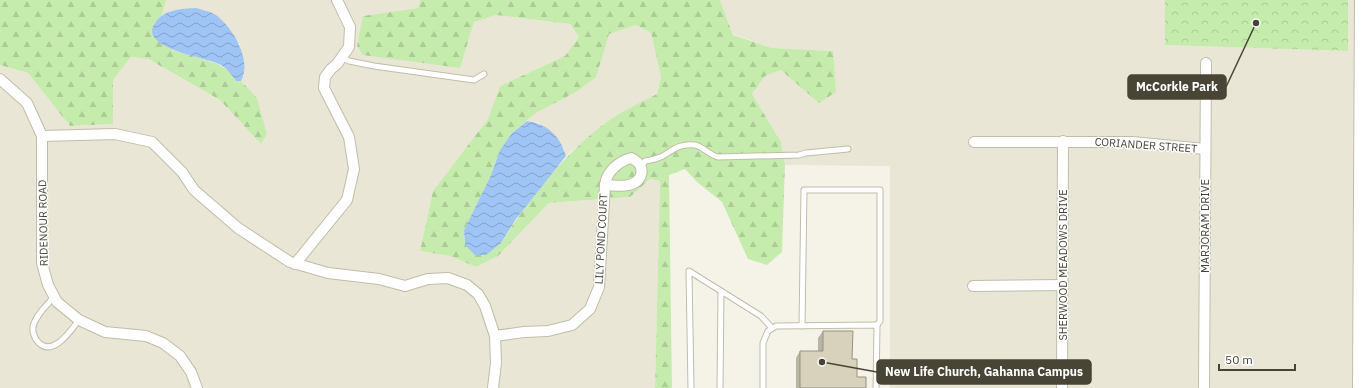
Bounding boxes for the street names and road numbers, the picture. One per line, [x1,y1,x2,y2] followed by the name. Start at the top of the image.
[1094,134,1199,156] street label: CORIANDER STREET
[35,179,51,267] street label: RIDENOUR ROAD
[1198,179,1212,273] street label: MARJORAM DRIVE
[1056,189,1070,341] street label: SHERWOOD MEADOWS DRIVE
[592,193,610,285] street label: LILY POND COURT

